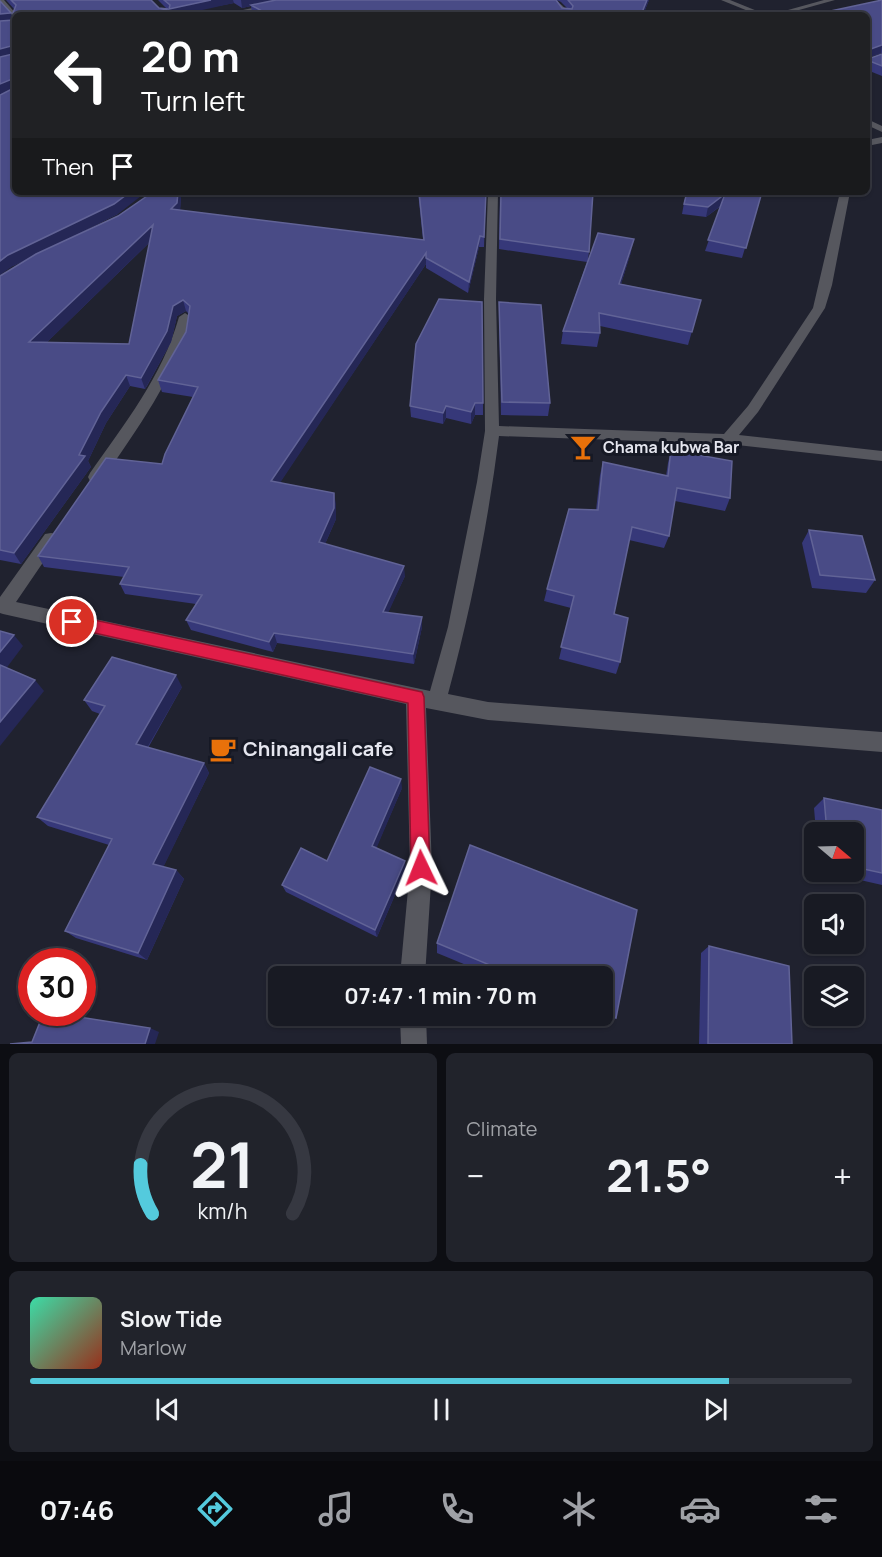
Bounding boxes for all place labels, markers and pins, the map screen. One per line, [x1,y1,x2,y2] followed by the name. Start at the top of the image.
[568,432,598,462] bar icon: Chama kubwa Bar
[603,436,739,458] place label: Chama kubwa Bar
[46,596,97,647] pin
[208,734,238,764] cafe icon: Chinangali cafe
[243,735,394,762] place label: Chinangali cafe

